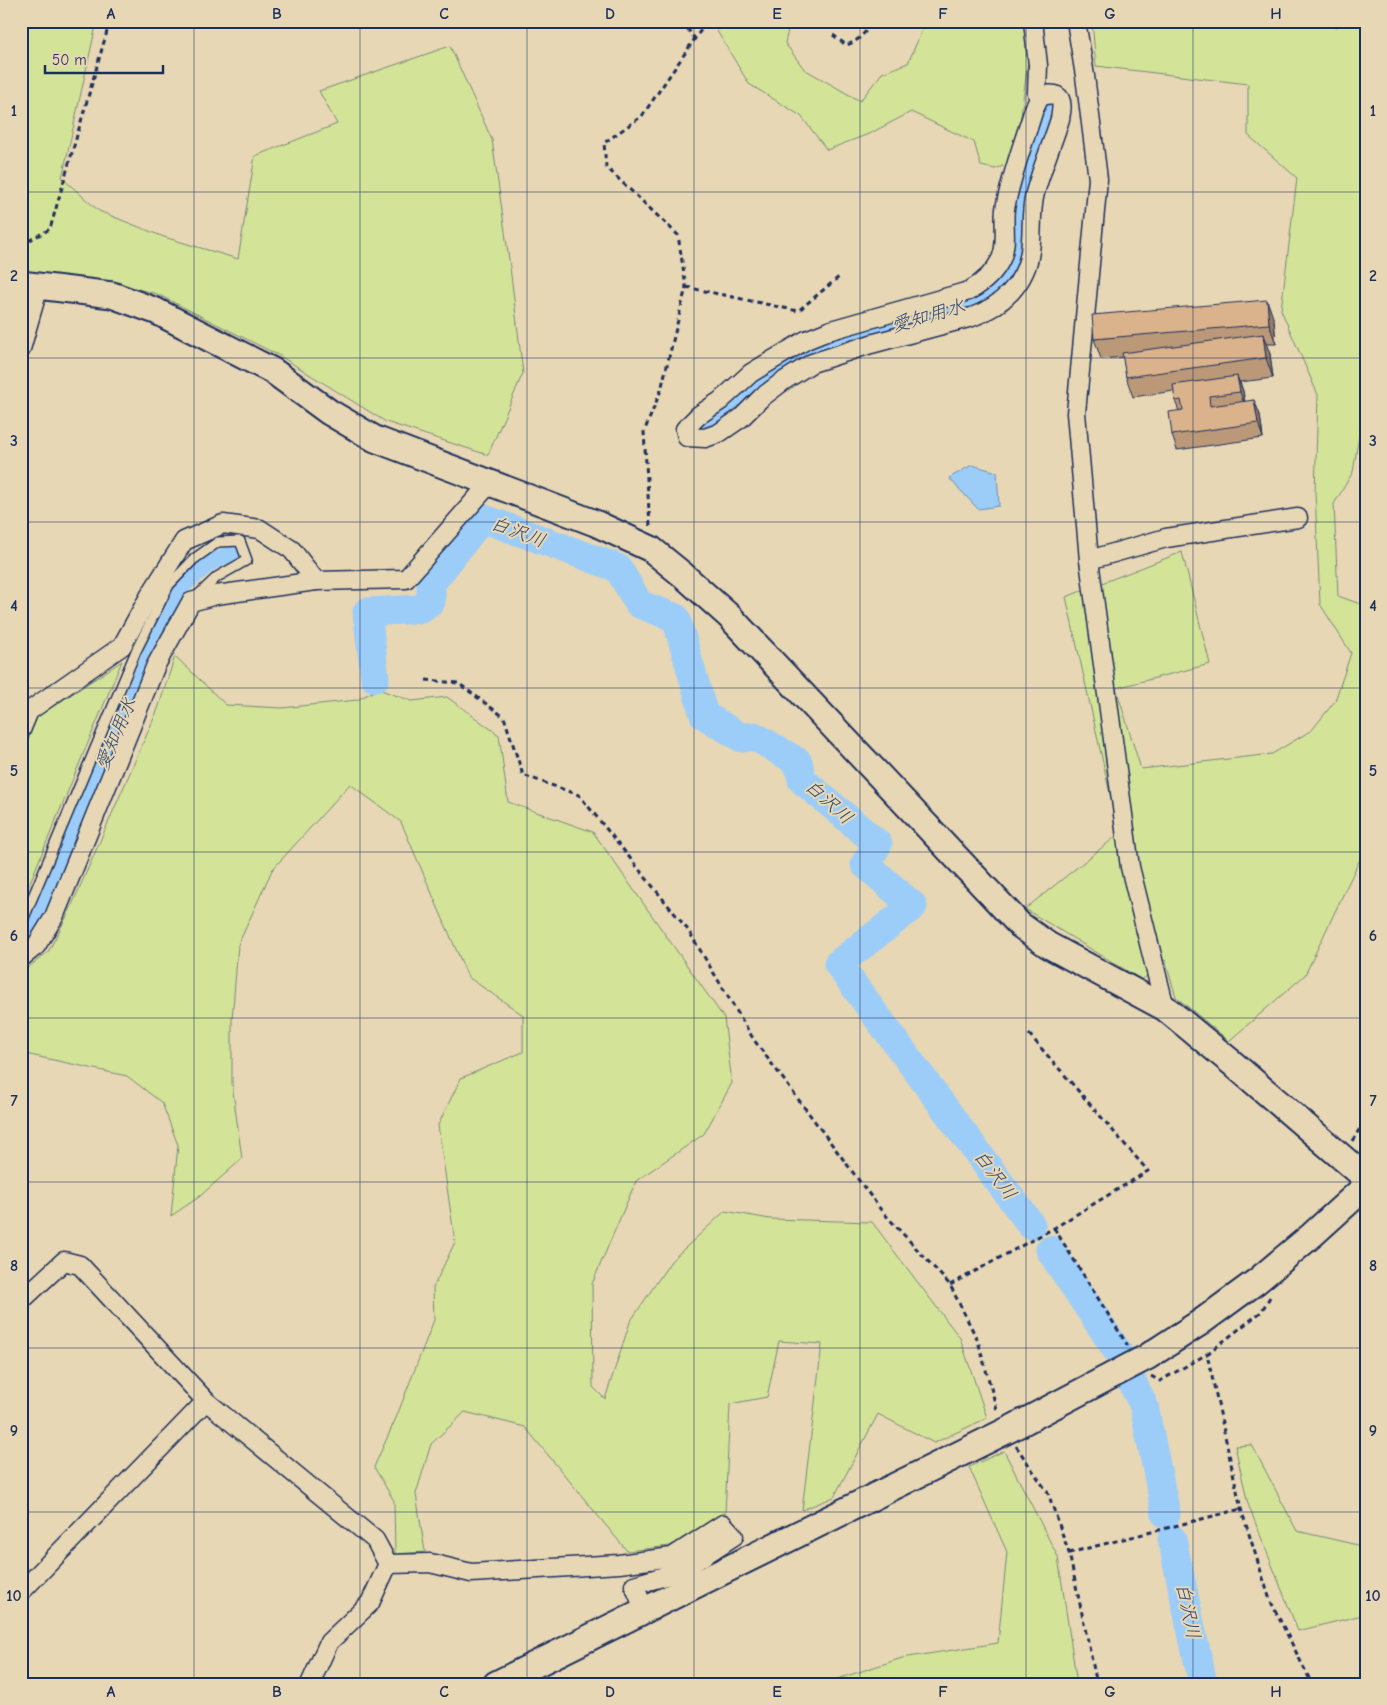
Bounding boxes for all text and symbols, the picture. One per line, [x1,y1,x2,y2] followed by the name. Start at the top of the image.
[107,5,116,23] text: A
[272,5,282,23] text: B
[439,5,449,23] text: C
[605,5,615,23] text: D
[772,5,782,23] text: E
[938,5,948,23] text: F
[1104,5,1116,23] text: G
[1270,5,1282,23] text: H
[45,42,162,74] scale bar
[52,51,87,69] text: 50 m
[11,102,17,120] text: 1
[1370,102,1376,120] text: 1
[10,267,18,285] text: 2
[1369,267,1377,285] text: 2
[888,295,968,337] water label: 愛知用水
[10,432,18,450] text: 3
[1369,432,1377,450] text: 3
[487,512,549,552] water label: 白沢川
[10,597,18,615] text: 4
[1369,597,1377,615] text: 4
[91,695,141,773] water label: 愛知用水
[10,762,18,780] text: 5
[1369,762,1377,780] text: 5
[800,775,858,829] water label: 白沢川
[10,927,18,945] text: 6
[1369,927,1377,945] text: 6
[10,1092,18,1110] text: 7
[1369,1092,1377,1110] text: 7
[969,1146,1021,1204] water label: 白沢川
[10,1257,18,1275] text: 8
[1369,1257,1377,1275] text: 8
[10,1422,18,1440] text: 9
[1369,1422,1377,1440] text: 9
[1171,1581,1205,1641] water label: 白沢川
[6,1587,22,1605] text: 10
[1365,1587,1381,1605] text: 10
[107,1683,116,1701] text: A
[272,1683,282,1701] text: B
[439,1683,449,1701] text: C
[605,1683,615,1701] text: D
[772,1683,782,1701] text: E
[938,1683,948,1701] text: F
[1104,1683,1116,1701] text: G
[1270,1683,1282,1701] text: H

